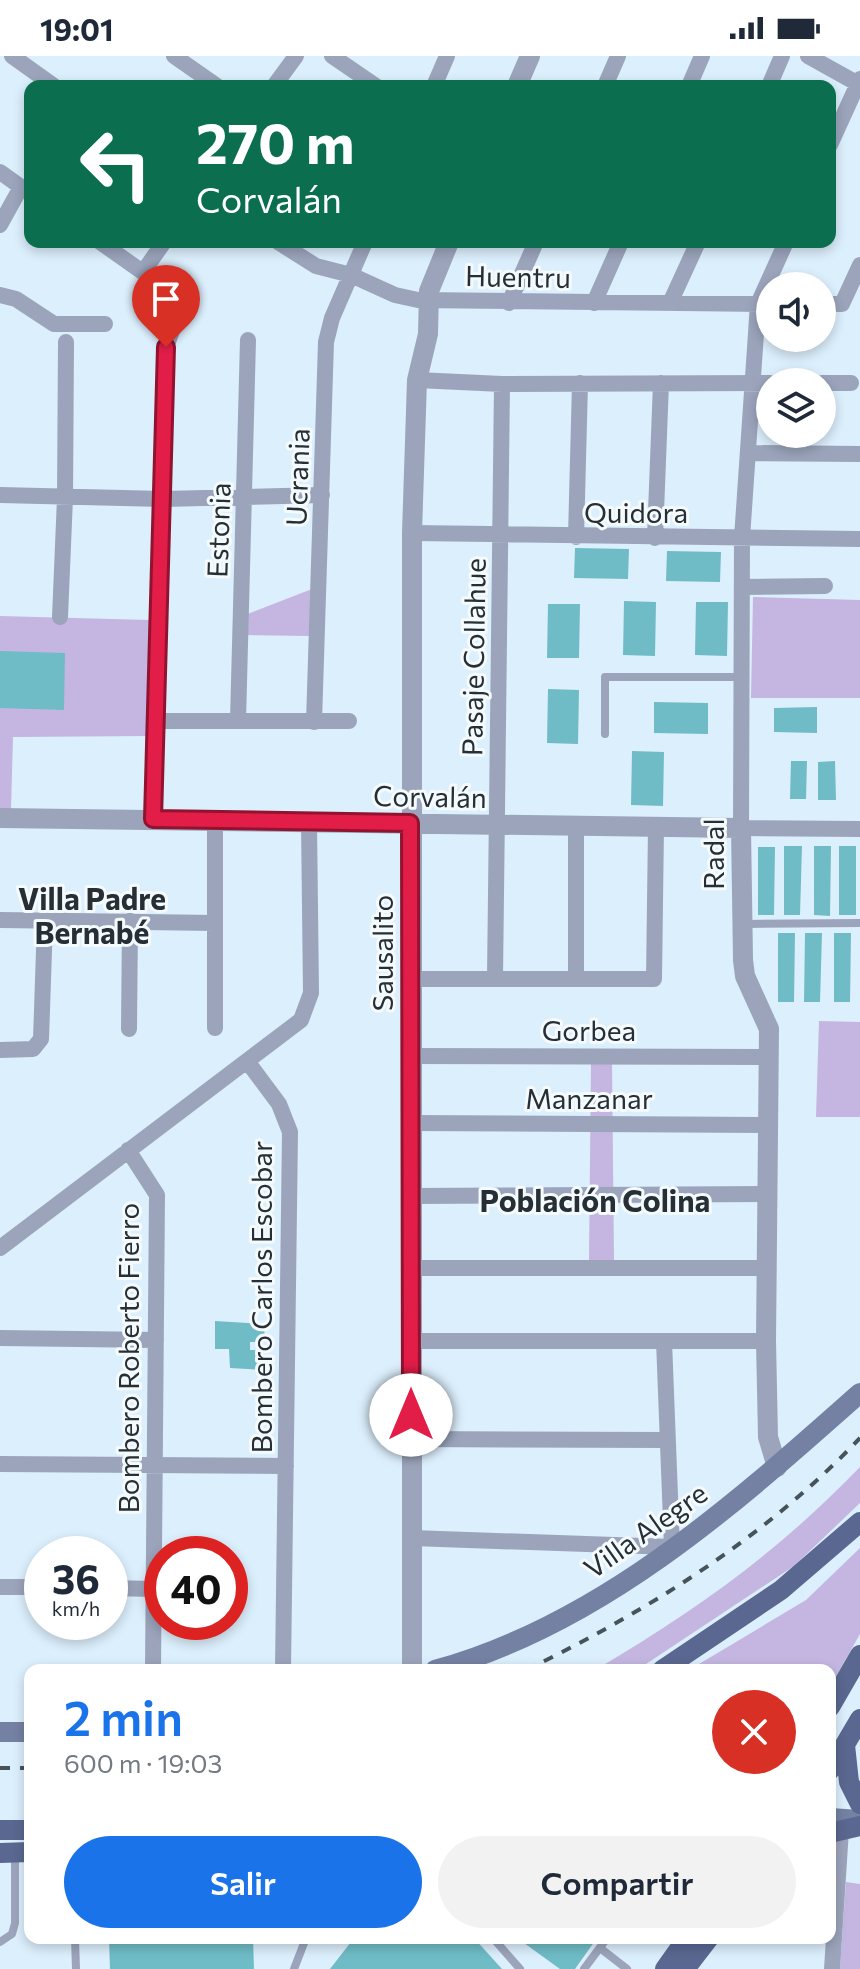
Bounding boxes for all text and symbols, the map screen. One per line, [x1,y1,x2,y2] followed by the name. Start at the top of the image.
[40,10,114,47] text: 19:01
[196,107,355,176] text: 270 m
[64,112,168,216] icon: left
[196,176,342,220] text: Corvalán
[465,258,571,294] street label: Huentru
[132,265,200,347] pin
[756,272,836,448] map controls
[756,272,836,352] button: sound
[144,277,188,321] icon: arrive
[756,368,836,448] button: layers
[278,428,316,526] street label: Ucrania
[199,482,237,578] street label: Estonia
[584,495,688,529] street label: Quidora
[454,558,492,756] street label: Pasaje Collahue
[373,778,487,814] street label: Corvalán
[696,818,730,890] street label: Radal
[18,879,166,950] district label: Villa Padre Bernabé
[365,895,399,1011] street label: Sausalito
[542,1013,636,1047] street label: Gorbea
[525,1081,653,1115] street label: Manzanar
[244,1141,278,1453] street label: Bombero Carlos Escobar
[480,1181,710,1218] district label: Población Colina
[111,1203,145,1513] street label: Bombero Roberto Fierro
[369,1373,453,1457] position arrow
[577,1475,713,1585] street label: Villa Alegre
[144,1536,248,1640] speed limit sign: 40
[52,1553,100,1602] text: 36
[52,1596,100,1620] text: km/h
[64,1687,183,1746] text: 2 min
[712,1690,796,1774] button: close
[64,1747,222,1778] text: 600 m · 19:03
[64,1836,422,1928] button: Salir
[438,1836,796,1928] button: Compartir

